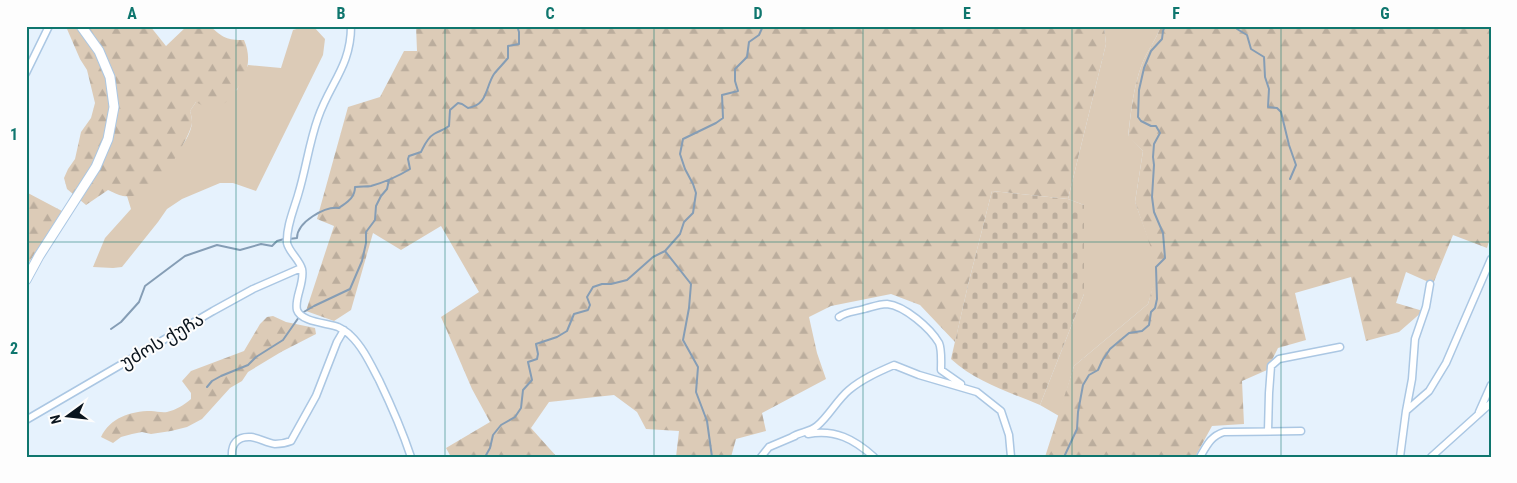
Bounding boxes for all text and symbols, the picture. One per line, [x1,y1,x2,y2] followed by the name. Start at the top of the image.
[127,4,137,23] text: A
[337,4,346,23] text: B
[545,4,555,23] text: C
[753,4,763,23] text: D
[963,4,971,23] text: E
[1172,4,1180,23] text: F
[1380,4,1390,23] text: G
[10,125,18,144] text: 1
[116,308,208,374] street label: უძოს ქუჩა
[10,339,18,358] text: 2
[42,390,92,440] north arrow
[47,413,64,426] text: N

